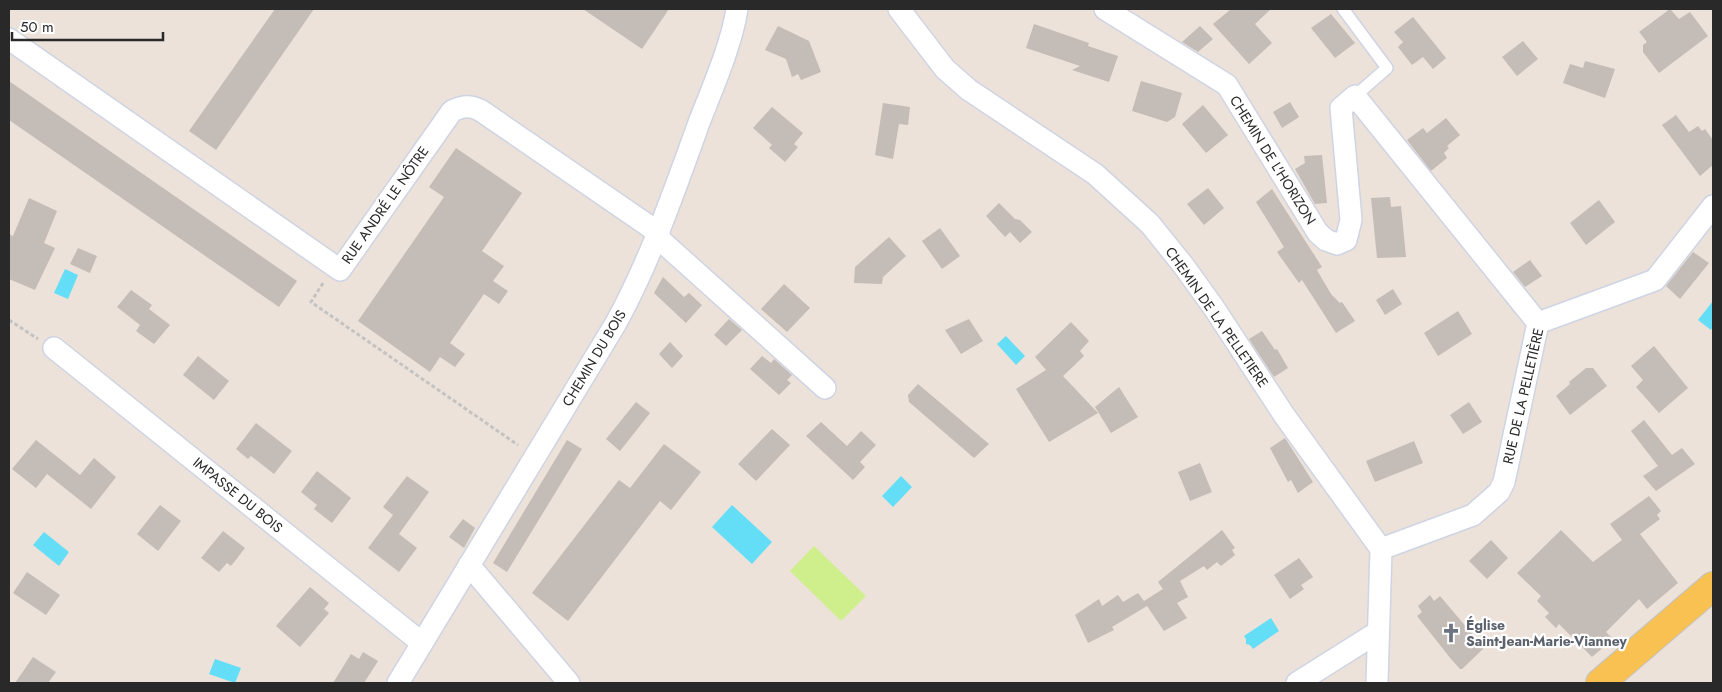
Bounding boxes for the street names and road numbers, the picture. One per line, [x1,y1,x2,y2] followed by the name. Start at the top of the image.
[1225,92,1321,228] street label: CHEMIN DE L'HORIZON
[337,142,433,268] street label: RUE ANDRÉ LE NÔTRE
[1161,243,1273,391] street label: CHEMIN DE LA PELLETIERE
[557,306,631,410] street label: CHEMIN DU BOIS
[1498,326,1548,466] street label: RUE DE LA PELLETIÈRE
[189,452,287,538] street label: IMPASSE DU BOIS

